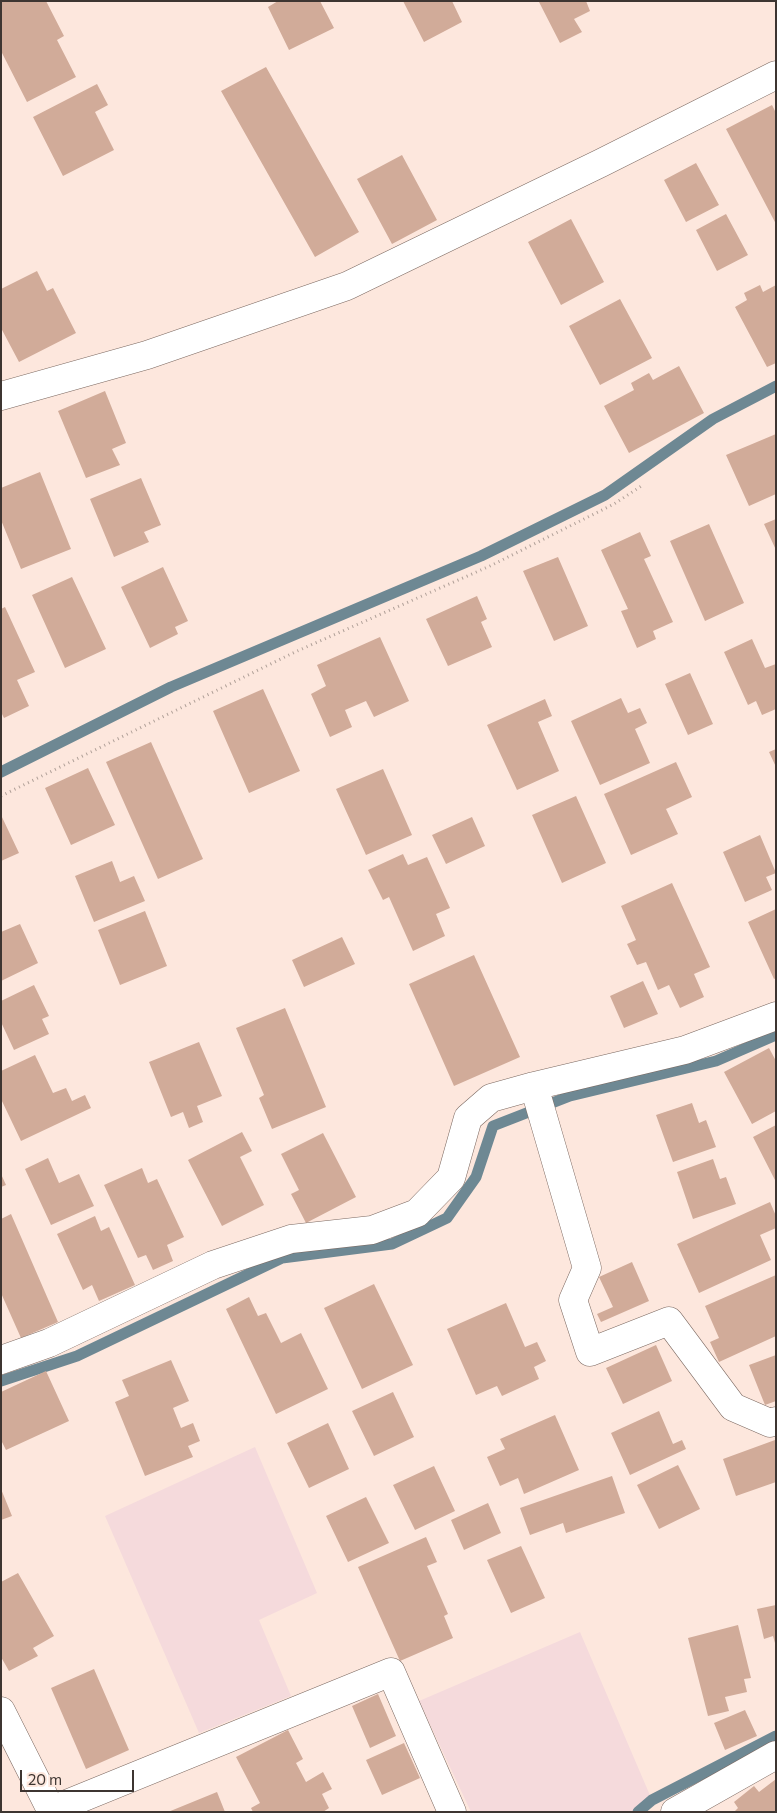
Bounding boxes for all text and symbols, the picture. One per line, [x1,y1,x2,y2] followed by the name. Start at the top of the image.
[22,1760,136,1792] scale bar
[28,1770,62,1788] text: 20 m

